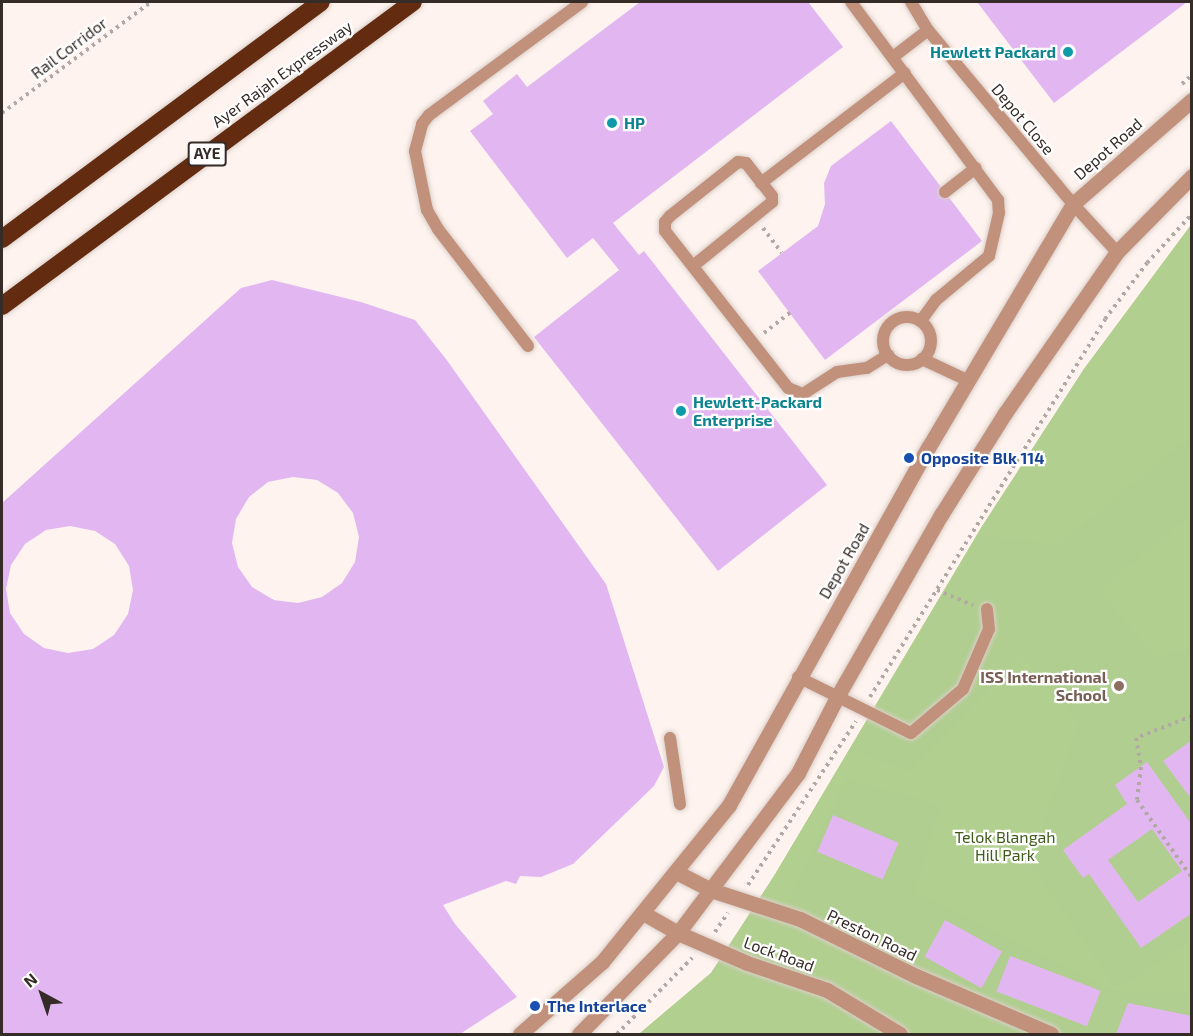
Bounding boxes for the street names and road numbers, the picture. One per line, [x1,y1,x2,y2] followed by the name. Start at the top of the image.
[27,13,111,83] street label: Rail Corridor
[208,17,356,131] street label: Ayer Rajah Expressway
[988,80,1058,158] street label: Depot Close
[1070,114,1146,184] street label: Depot Road
[188,142,226,166] road number: AYE
[815,520,873,602] street label: Depot Road
[824,905,920,965] street label: Preston Road
[741,932,817,976] street label: Lock Road

